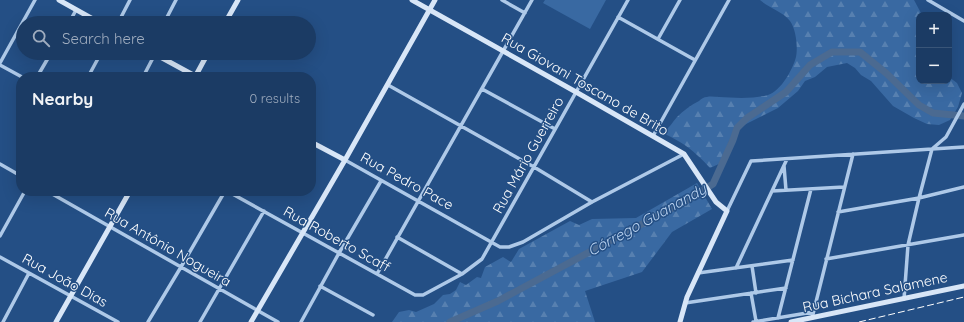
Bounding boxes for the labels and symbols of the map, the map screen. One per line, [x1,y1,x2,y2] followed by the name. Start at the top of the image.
[498,29,672,139] street label: Rua Giovani Toscano de Brito
[488,93,568,217] street label: Rua Mário Guerreiro
[357,148,457,214] street label: Rua Pedro Pace
[584,178,711,260] water label: Córrego Guanandy
[280,202,394,276] street label: Rua Roberto Scaff
[102,203,234,291] street label: Rua Antônio Nogueira
[19,249,111,311] street label: Rua João Dias
[801,268,949,316] street label: Rua Bichara Salamene

